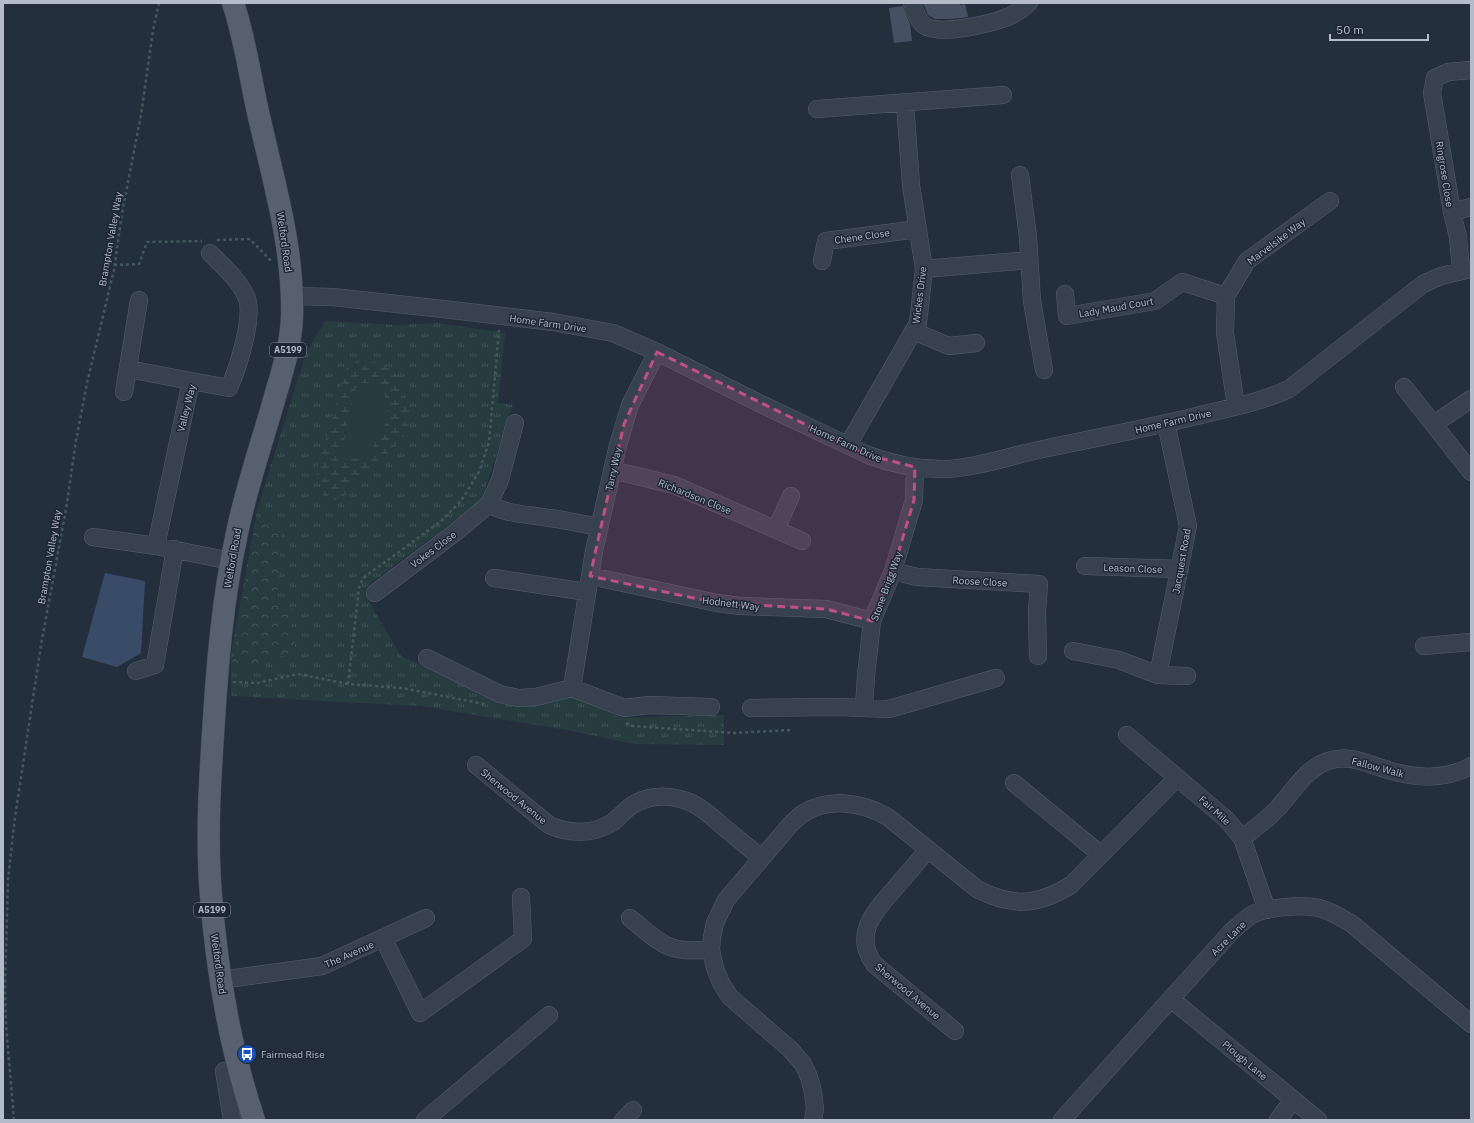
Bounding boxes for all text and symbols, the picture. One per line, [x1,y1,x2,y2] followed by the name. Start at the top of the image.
[1330,16,1428,42] scale bar
[1336,22,1364,37] text: 50 m
[1433,140,1456,209] street label: Ringrose Close
[96,191,125,287] street label: Brampton Valley Way
[274,211,295,273] street label: Welford Road
[1245,215,1308,268] street label: Marvelsike Way
[834,226,891,247] street label: Chene Close
[910,265,930,324] street label: Wickes Drive
[1078,294,1155,320] street label: Lady Maud Court
[509,312,588,335] street label: Home Farm Drive
[270,343,306,357] road number: A5199
[174,383,199,433] street label: Valley Way
[1134,406,1213,437] street label: Home Farm Drive
[808,422,884,465] street label: Home Farm Drive
[603,446,624,492] street label: Tarry Way
[656,476,734,517] street label: Richardson Close
[35,509,64,605] street label: Brampton Valley Way
[221,527,244,589] street label: Welford Road
[1169,527,1194,595] street label: Jacquest Road
[408,528,459,571] street label: Vokes Close
[868,550,905,623] street label: Stone Brigg Way
[1103,561,1163,576] street label: Leason Close
[952,574,1008,589] street label: Roose Close
[701,594,761,613] street label: Hodnett Way
[1350,754,1406,781] street label: Fallow Walk
[478,766,550,827] street label: Sherwood Avenue
[1196,793,1233,828] street label: Fair Mile
[194,903,230,917] road number: A5199
[1208,918,1249,959] street label: Acre Lane
[208,933,229,995] street label: Welford Road
[323,938,376,971] street label: The Avenue
[872,960,943,1023] street label: Sherwood Avenue
[1219,1038,1270,1083] street label: Plough Lane
[236,1043,258,1065] bus stop icon: Fairmead Rise
[261,1048,325,1061] place label: Fairmead Rise

